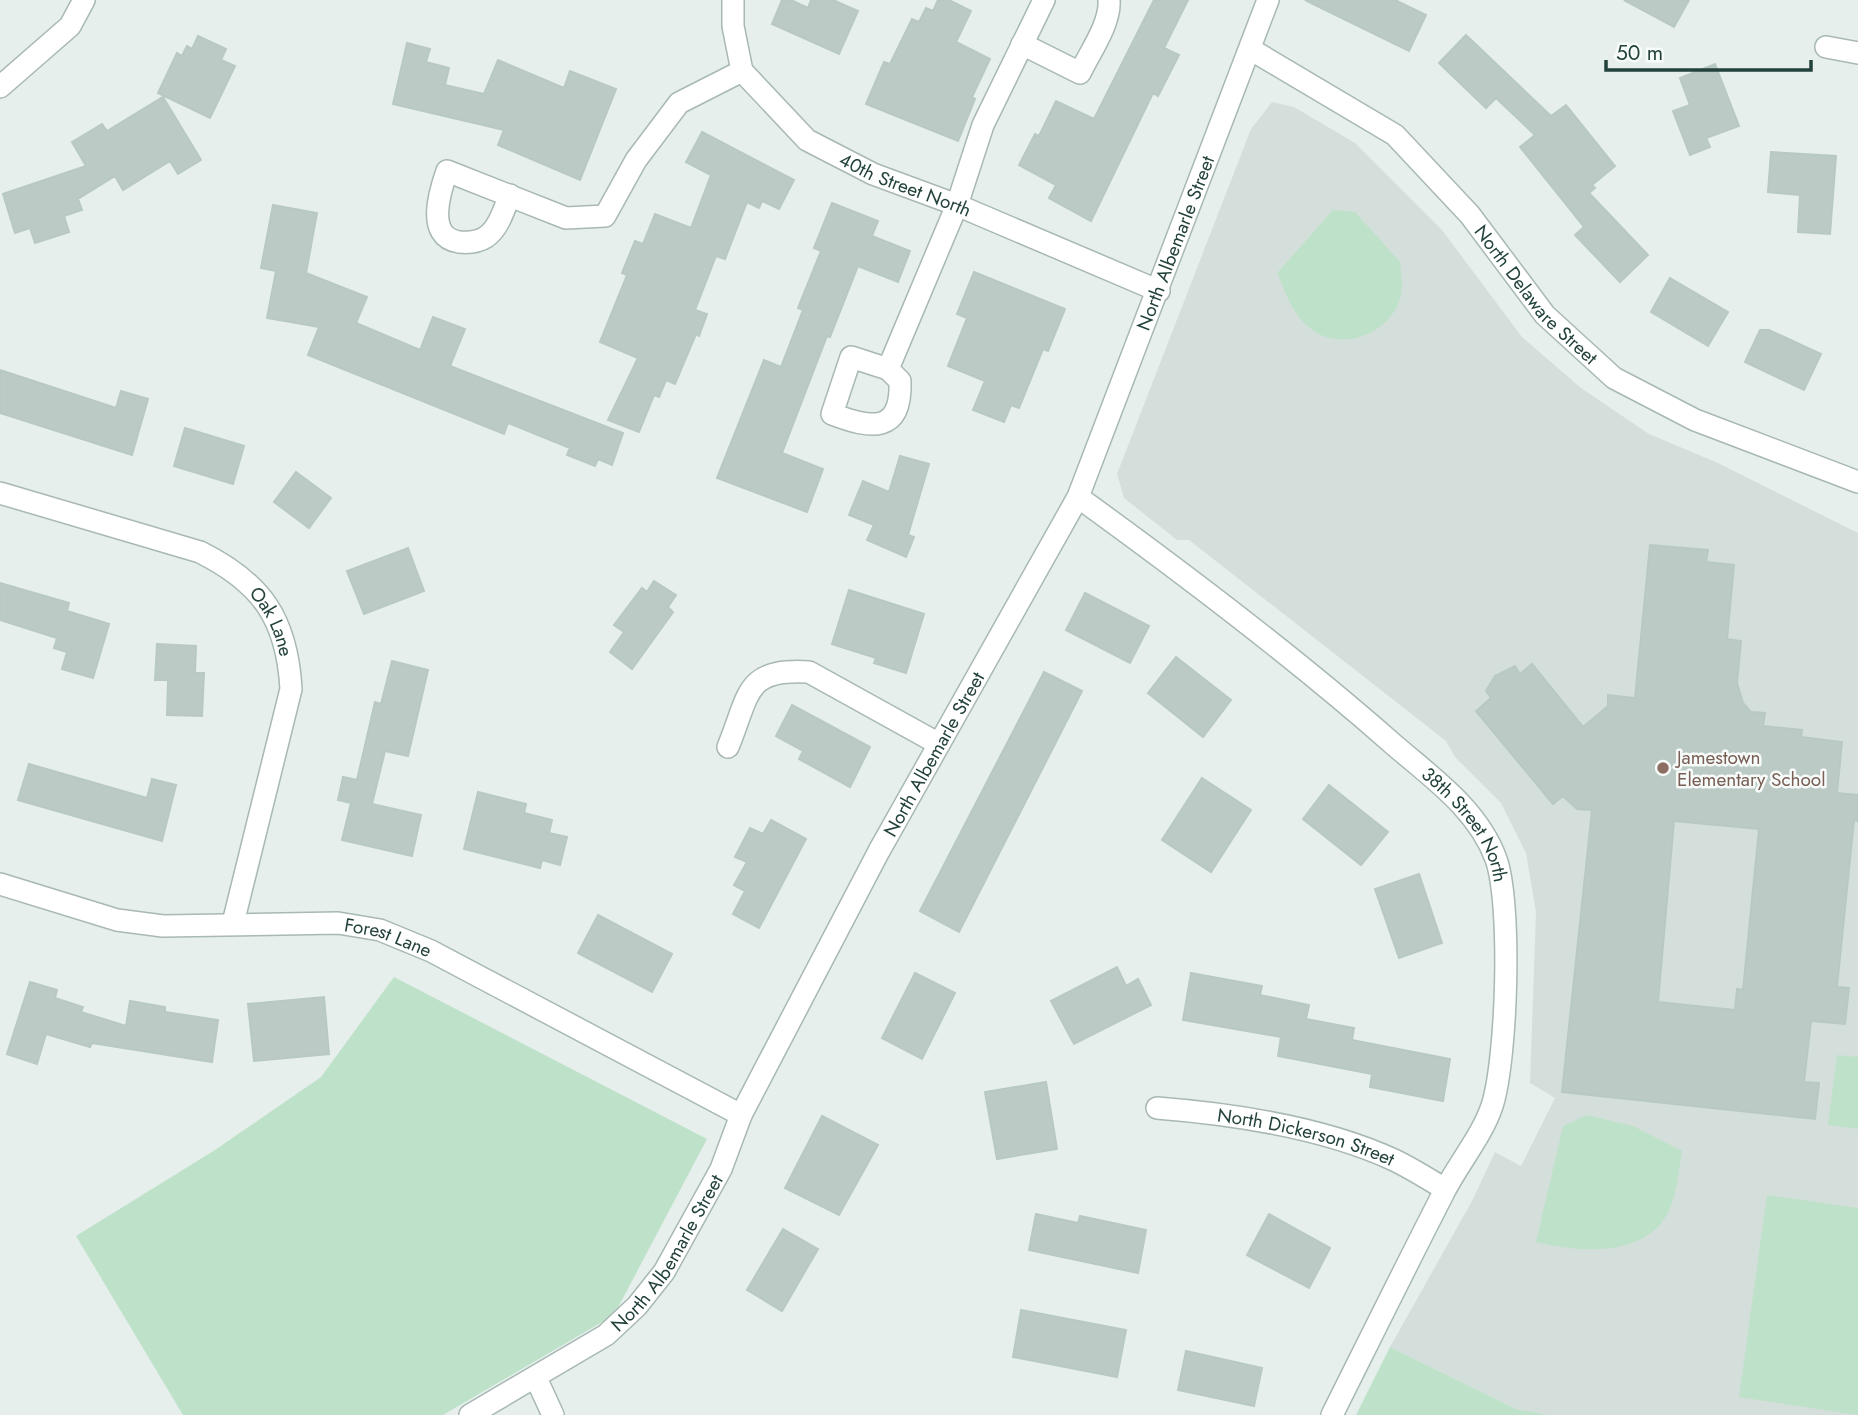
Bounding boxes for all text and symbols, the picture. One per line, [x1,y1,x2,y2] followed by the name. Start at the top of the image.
[1606,28,1811,72] scale bar
[1616,38,1663,68] text: 50 m
[835,146,976,223] street label: 40th Street North
[1129,151,1221,334] street label: North Albemarle Street
[1468,219,1604,371] street label: North Delaware Street
[244,580,300,659] street label: Oak Lane
[876,666,991,841] street label: North Albemarle Street
[1674,744,1826,793] place label: Jamestown Elementary School
[1416,760,1515,884] street label: 38th Street North
[1655,760,1671,776] marker: Jamestown Elementary School
[342,911,436,963] street label: Forest Lane
[1216,1101,1399,1172] street label: North Dickerson Street
[605,1169,729,1338] street label: North Albemarle Street

